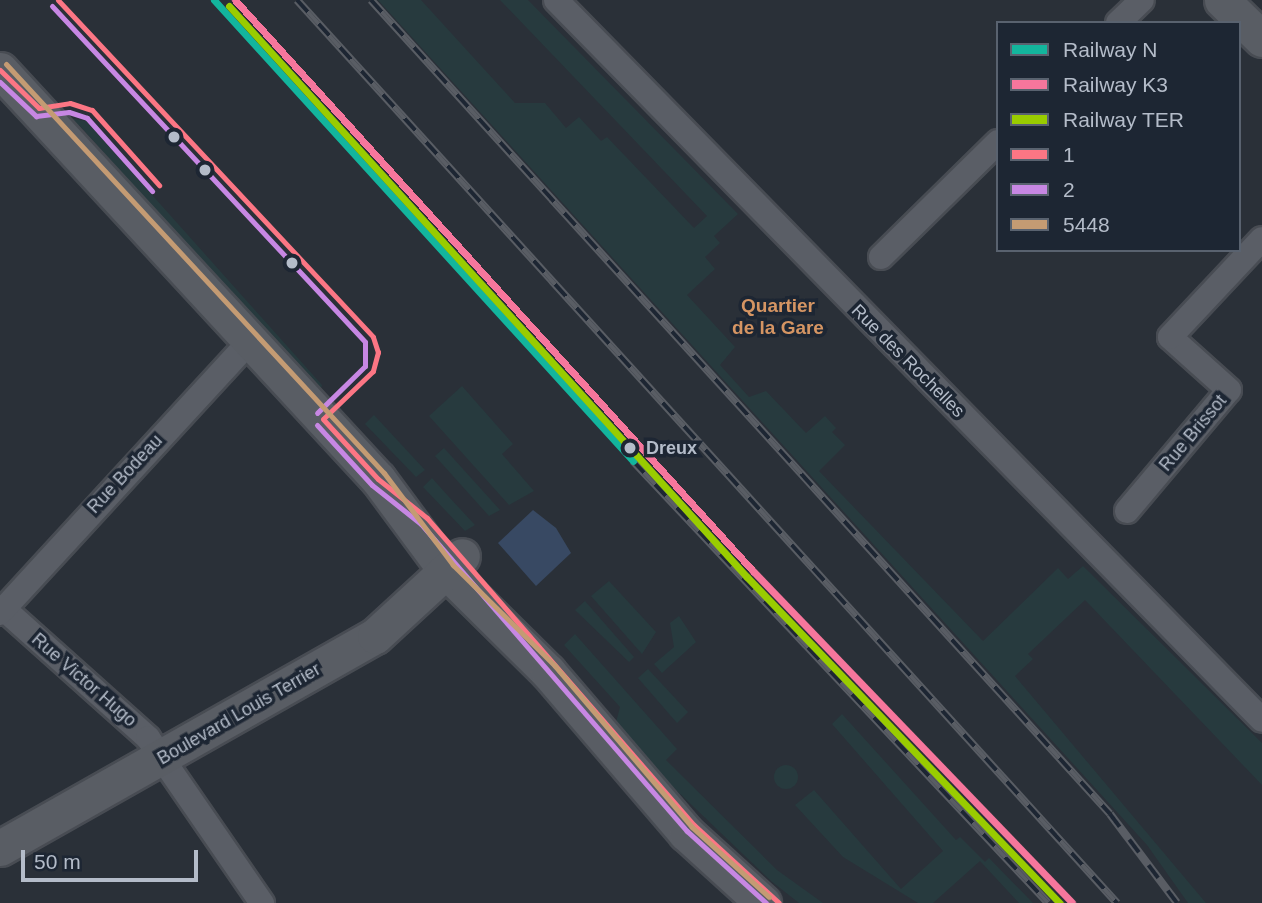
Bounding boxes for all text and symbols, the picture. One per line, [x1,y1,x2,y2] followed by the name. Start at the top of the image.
[996,21,1241,252] legend
[1063,38,1158,61] text: Railway N
[1063,73,1168,96] text: Railway K3
[1063,108,1184,131] text: Railway TER
[167,130,181,144] unlabelled marker
[1063,143,1075,166] text: 1
[198,163,212,177] unlabelled marker
[1063,178,1075,201] text: 2
[1063,213,1110,236] text: 5448
[285,256,299,270] unlabelled marker
[732,295,824,339] district label: Quartier de la Gare
[847,300,969,422] street label: Rue des Rochelles
[1155,390,1231,476] street label: Rue Brissot
[83,430,167,518] street label: Rue Bodeau
[646,437,697,459] place label: Dreux
[620,438,640,458] marker: Dreux
[27,629,141,731] street label: Rue Victor Hugo
[153,658,325,770] street label: Boulevard Louis Terrier
[24,836,201,880] scale bar
[34,850,81,873] text: 50 m

